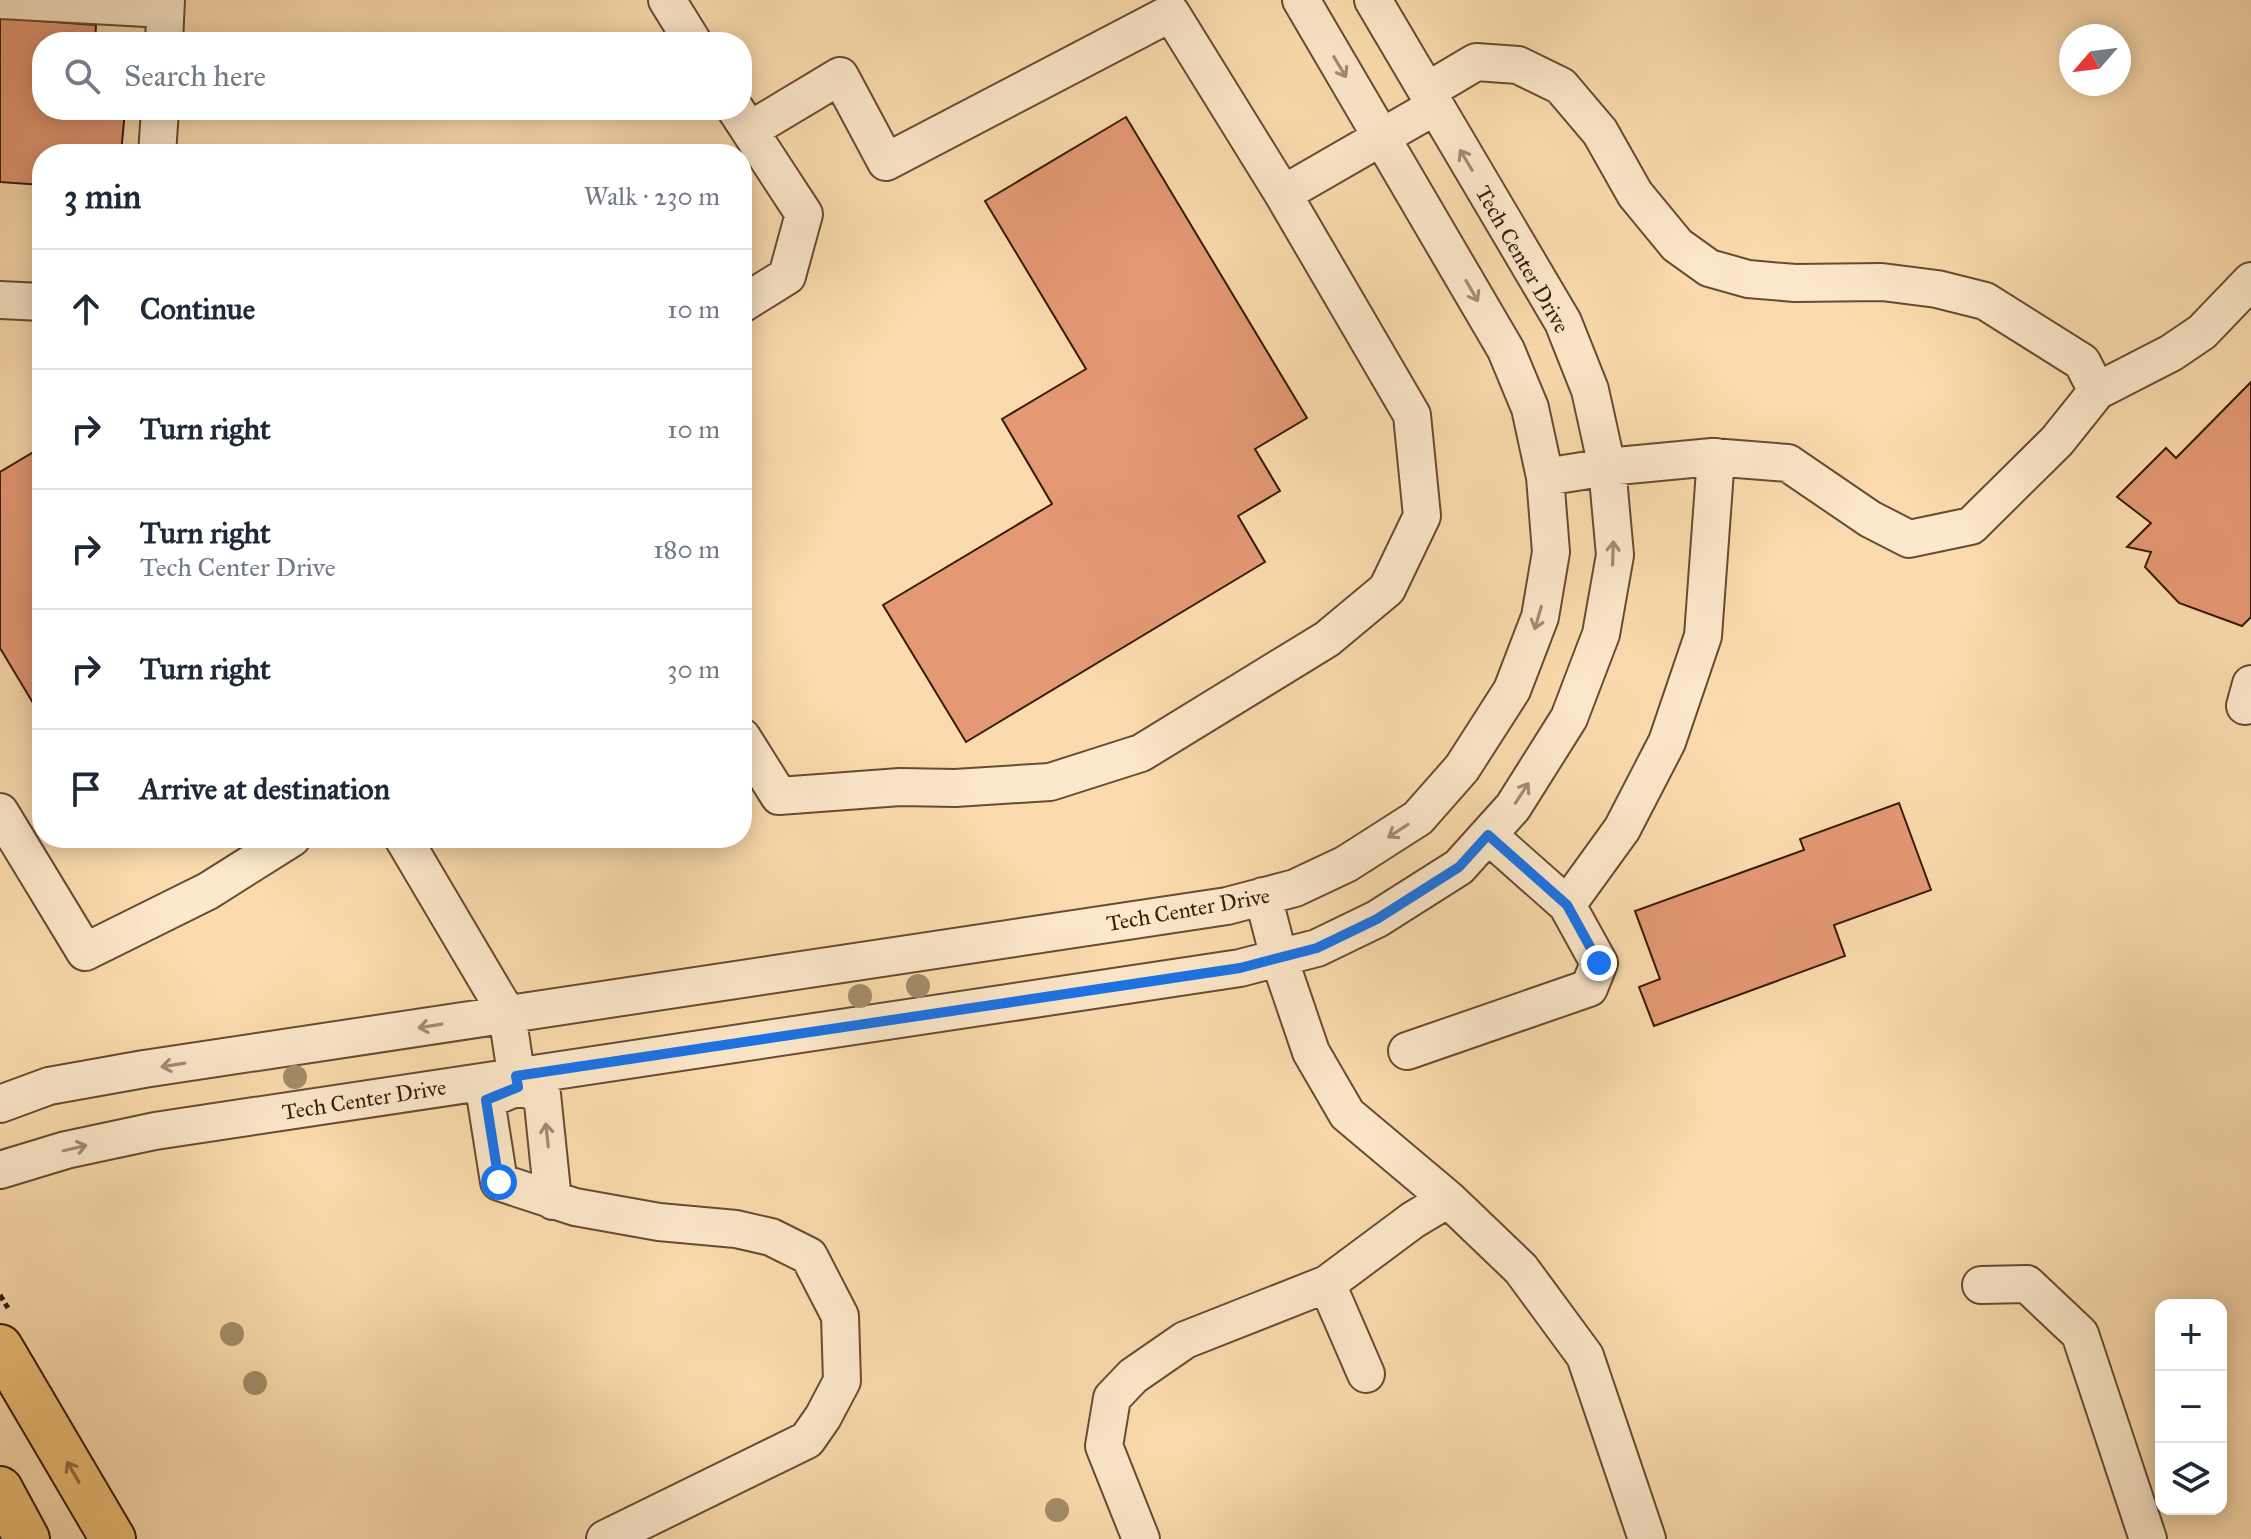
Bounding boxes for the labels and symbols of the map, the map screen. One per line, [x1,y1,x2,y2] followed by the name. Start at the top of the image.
[2059,24,2131,96] north arrow
[1332,55,1348,78] one-way arrow
[1457,149,1473,172] one-way arrow
[1470,181,1576,338] street label: Tech Center Drive
[1464,279,1480,302] one-way arrow
[1605,540,1620,567] one-way arrow
[1530,605,1545,631] one-way arrow
[1513,782,1530,804] one-way arrow
[1387,822,1409,839] one-way arrow
[1104,882,1272,937] street label: Tech Center Drive
[1581,945,1617,981] route end
[418,1019,443,1034] one-way arrow
[161,1058,186,1073] one-way arrow
[280,1073,448,1126] street label: Tech Center Drive
[539,1122,554,1149] one-way arrow
[61,1140,87,1155] one-way arrow
[481,1164,517,1200] route start
[65,1461,81,1484] one-way arrow

